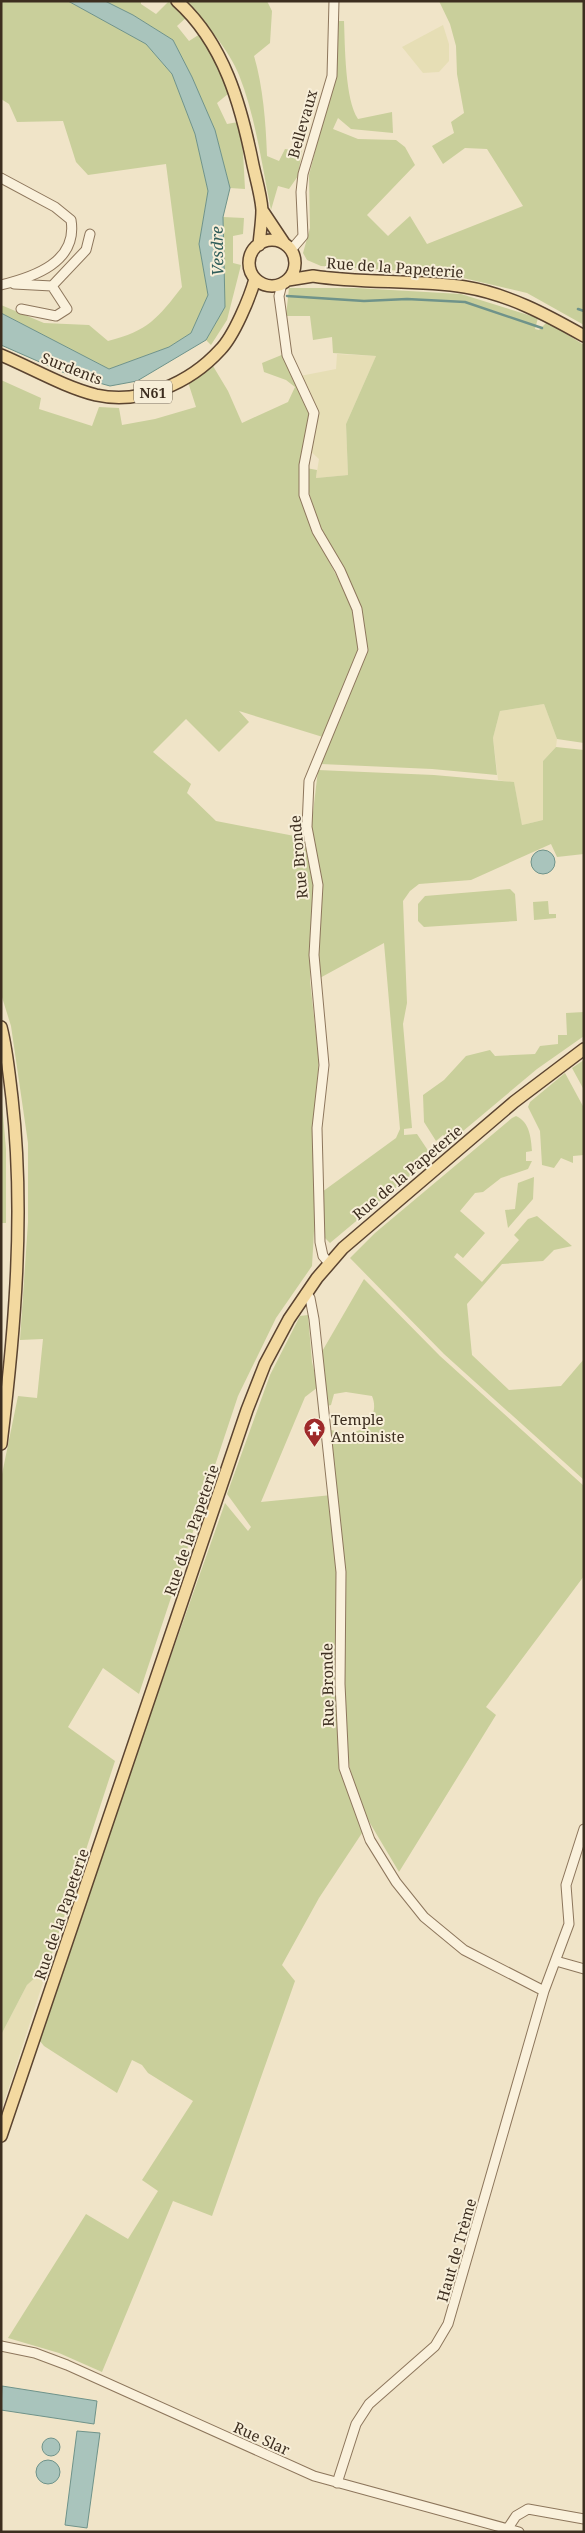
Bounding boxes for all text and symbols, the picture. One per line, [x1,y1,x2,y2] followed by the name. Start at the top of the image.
[283,87,321,161] street label: Bellevaux
[206,226,228,276] water label: Vesdre
[326,252,464,282] street label: Rue de la Papeterie
[39,347,106,389] street label: Surdents
[134,381,172,404] road number: N61
[284,814,312,900] street label: Rue Bronde
[348,1120,466,1224] street label: Rue de la Papeterie
[331,1409,405,1446] place label: Temple Antoiniste
[303,1416,327,1447] temple icon: Temple Antoiniste
[159,1462,223,1598] street label: Rue de la Papeterie
[316,1643,338,1727] street label: Rue Bronde
[29,1846,93,1982] street label: Rue de la Papeterie
[432,2196,480,2304] street label: Haut de Trème
[231,2417,293,2459] street label: Rue Slar

